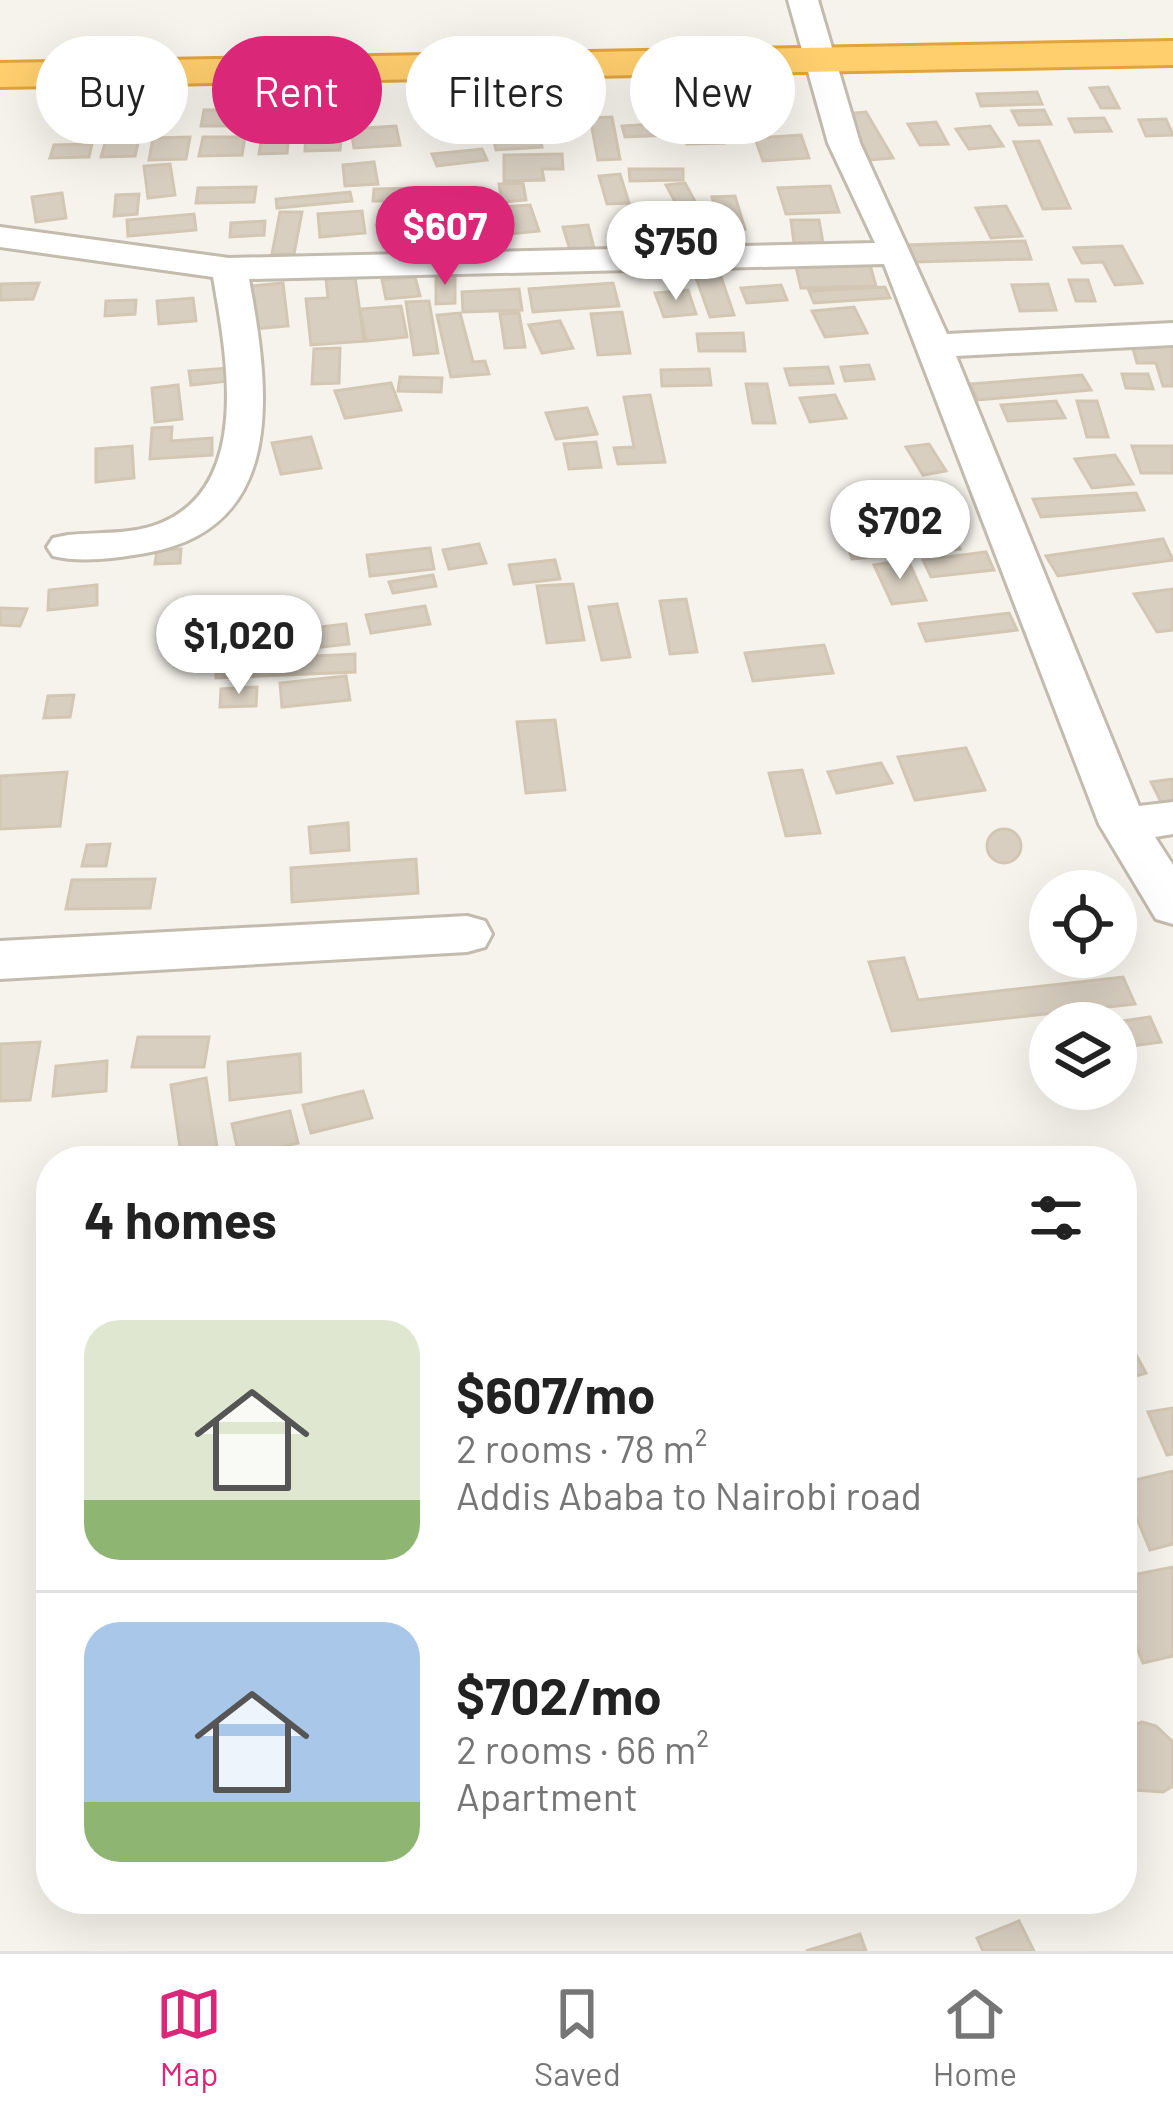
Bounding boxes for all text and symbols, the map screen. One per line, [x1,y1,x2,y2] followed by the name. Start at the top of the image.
[36,36,188,144] chip: Buy
[212,36,382,144] chip: Rent
[406,36,606,144] chip: Filters
[630,36,795,144] chip: New
[374,186,516,288] pin: $607
[403,201,487,248] text: $607
[605,201,747,303] pin: $750
[634,216,718,263] text: $750
[829,480,971,582] pin: $702
[857,495,943,542] text: $702
[141,595,337,697] pin: $1,020
[183,610,295,657] text: $1,020
[1029,870,1137,1110] map controls
[1029,870,1137,978] button: locate
[1029,1002,1137,1110] button: layers
[1023,1185,1089,1251] icon: filters
[84,1188,277,1249] text: 4 homes
[456,1363,655,1424] text: $607/mo
[180,1368,324,1512] icon: home
[456,1424,708,1471] text: 2 rooms · 78 m²
[456,1471,922,1518] text: Addis Ababa to Nairobi road
[456,1664,662,1725] text: $702/mo
[180,1670,324,1814] icon: home
[456,1725,709,1772] text: 2 rooms · 66 m²
[456,1772,638,1819] text: Apartment
[156,1981,222,2093] tab: Map
[534,1981,621,2093] tab: Saved
[933,1981,1017,2093] tab: Home

